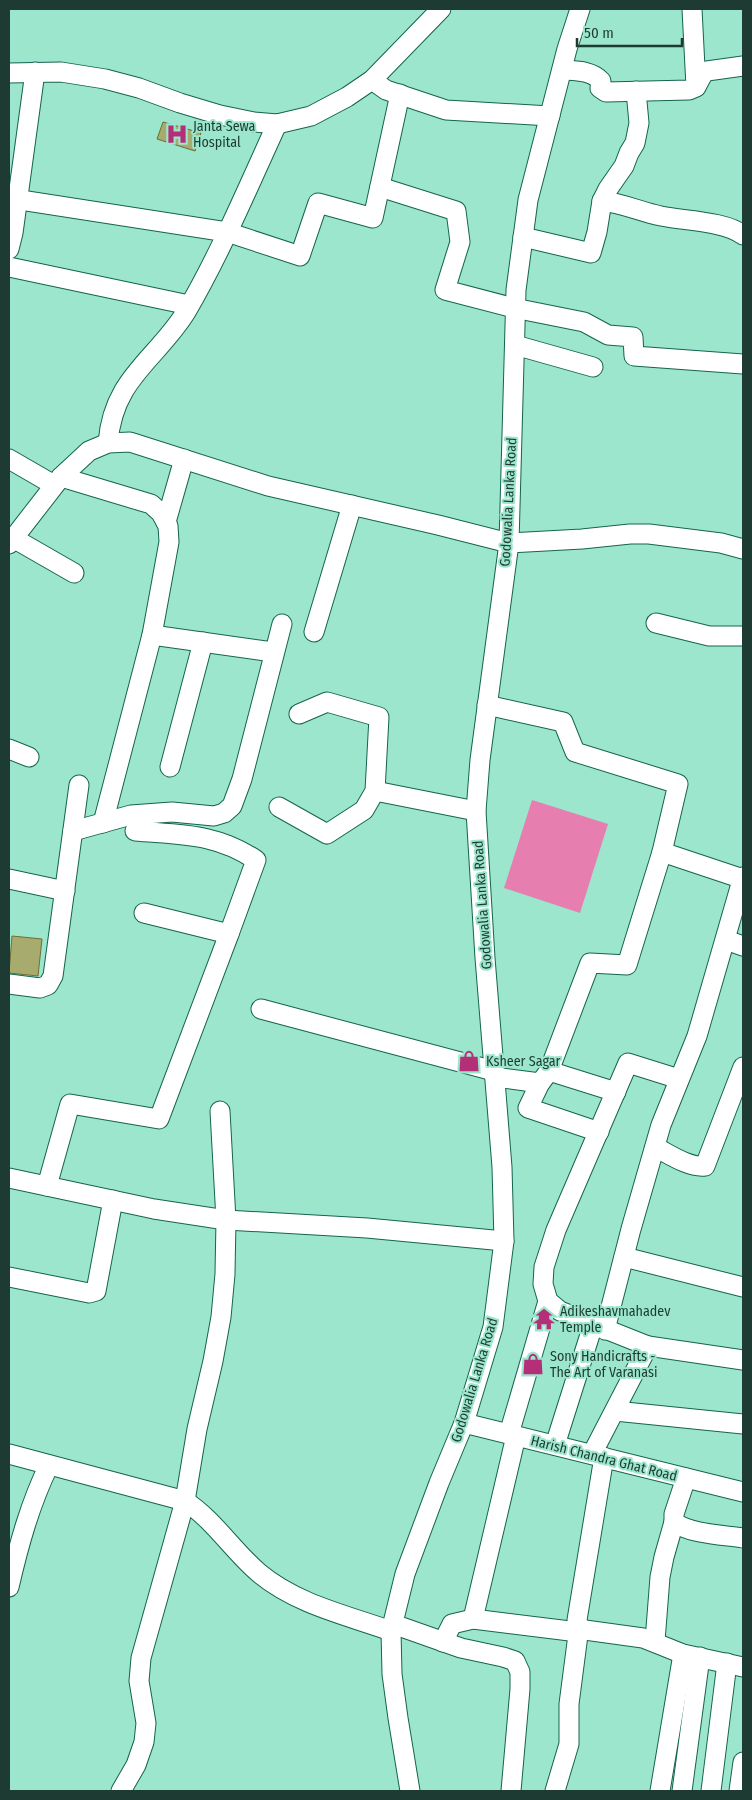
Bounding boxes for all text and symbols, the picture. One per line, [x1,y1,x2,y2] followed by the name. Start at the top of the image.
[577,15,682,47] scale bar
[584,24,614,42] text: 50 m
[193,118,256,151] place label: Janta Sewa Hospital
[164,121,190,147] hospital icon: Janta Sewa Hospital
[497,437,520,567] street label: Godowalia Lanka Road
[470,840,495,970] street label: Godowalia Lanka Road
[456,1048,482,1074] shop icon: Ksheer Sagar
[486,1053,561,1070] place label: Ksheer Sagar
[560,1303,671,1336] place label: Adikeshavmahadev Temple
[531,1306,557,1332] temple icon: Adikeshavmahadev Temple
[447,1316,501,1444] street label: Godowalia Lanka Road
[550,1348,658,1381] place label: Sony Handicrafts - The Art of Varanasi
[520,1351,546,1377] shop icon: Sony Handicrafts - The Art of Varanasi
[529,1432,679,1485] street label: Harish Chandra Ghat Road

